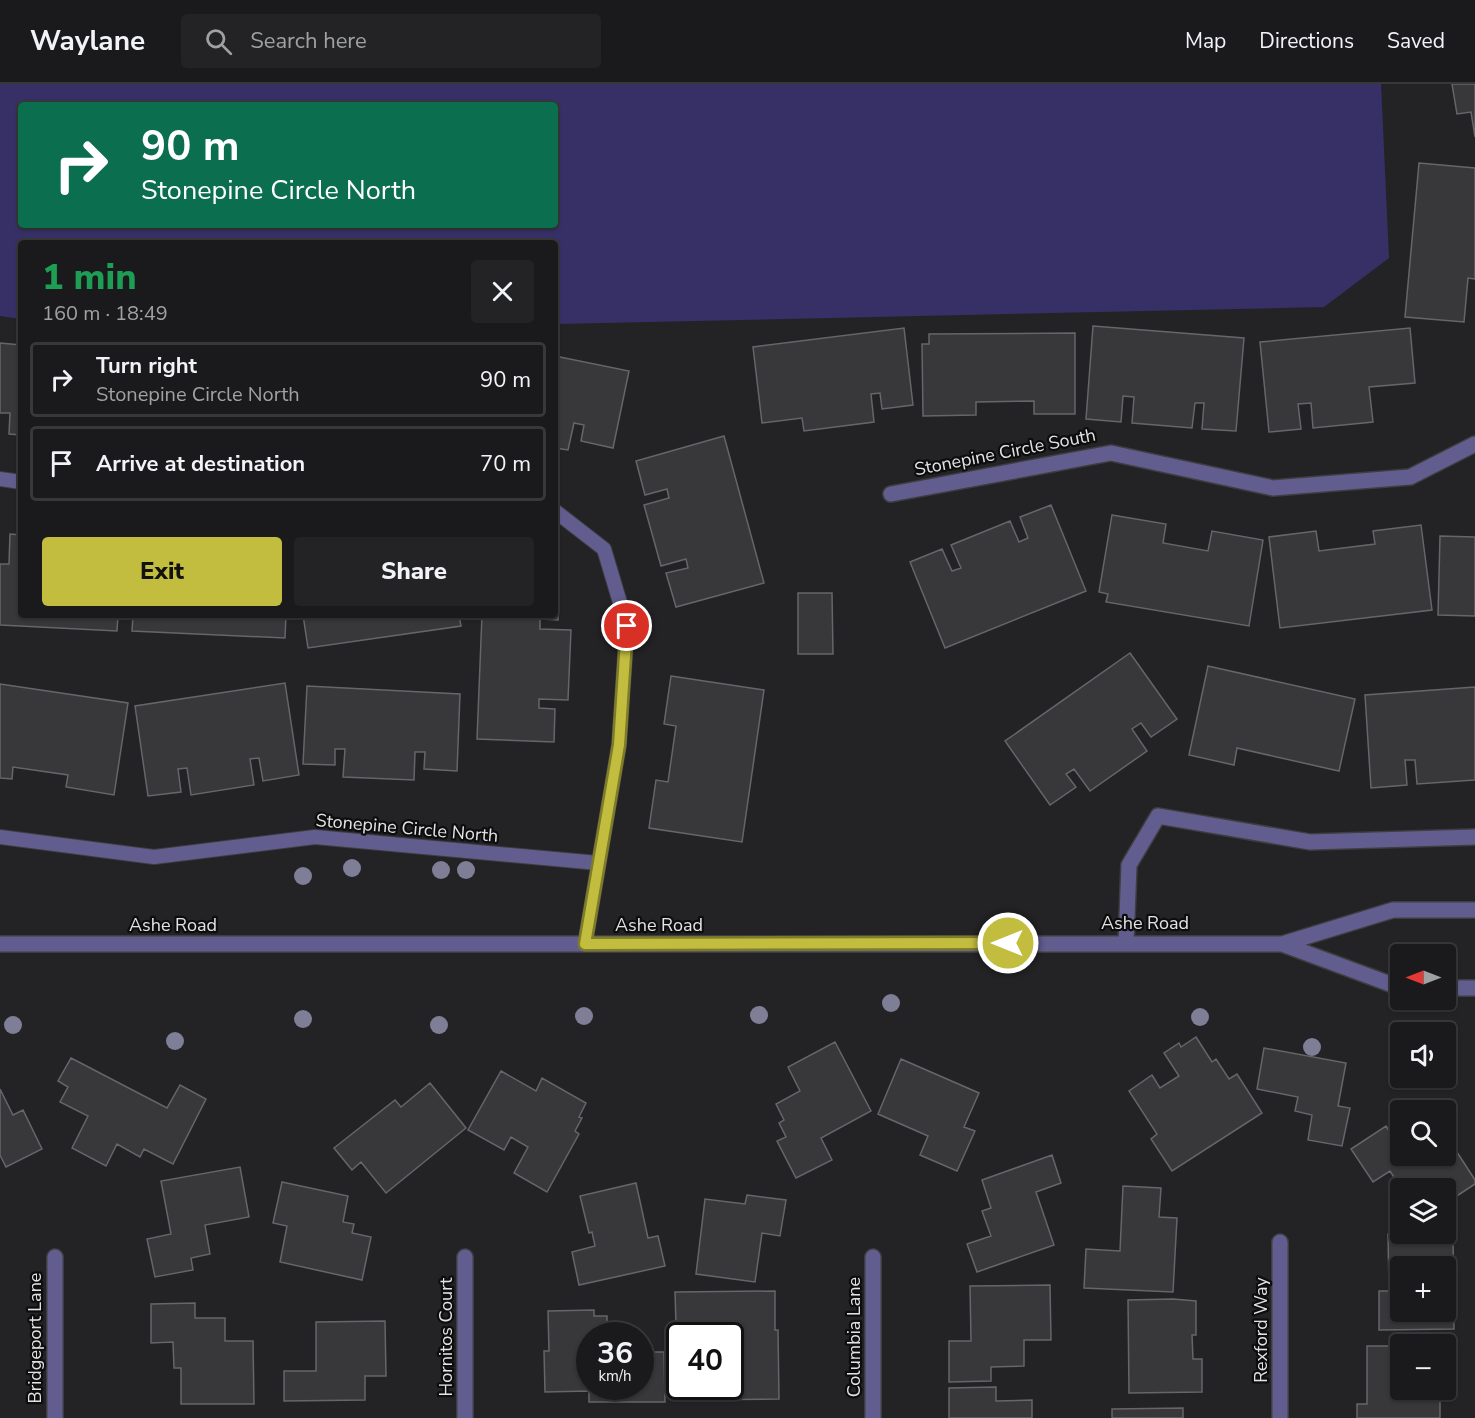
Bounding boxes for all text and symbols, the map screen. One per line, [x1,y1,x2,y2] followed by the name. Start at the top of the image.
[181,14,601,68] search box
[30,22,145,60] text: Waylane
[202,25,235,58] icon: search
[250,26,367,56] text: Search here
[1185,27,1226,55] text: Map
[1259,27,1354,55] text: Directions
[1387,27,1445,55] text: Saved
[141,118,240,175] text: 90 m
[42,126,120,204] icon: right
[141,172,416,209] text: Stonepine Circle North
[42,253,137,302] text: 1 min
[471,260,534,323] button: close
[42,300,168,327] text: 160 m · 18:49
[96,351,197,381] text: Turn right
[45,363,78,396] icon: right
[480,365,531,395] text: 90 m
[96,381,300,408] text: Stonepine Circle North
[912,423,1098,481] street label: Stonepine Circle South
[45,447,78,480] icon: arrive
[96,449,305,479] text: Arrive at destination
[480,449,531,479] text: 70 m
[42,537,282,606] button: Exit
[294,537,534,606] button: Share
[601,600,652,651] pin
[610,609,643,642] icon: arrive
[315,808,499,848] street label: Stonepine Circle North
[976,911,1040,975] position arrow
[1101,911,1189,935] street label: Ashe Road
[129,913,217,937] street label: Ashe Road
[615,913,703,937] street label: Ashe Road
[1390,944,1456,1010] north arrow
[1390,944,1456,1400] map controls
[1390,1022,1456,1088] button: sound
[1390,1100,1456,1166] button: search
[1390,1178,1456,1244] button: layers
[1390,1256,1456,1322] button: +
[23,1273,47,1403] street label: Bridgeport Lane
[434,1277,458,1396] street label: Hornitos Court
[842,1277,866,1397] street label: Columbia Lane
[1249,1277,1273,1383] street label: Rexford Way
[666,1322,744,1400] speed limit sign: 40
[597,1333,633,1374] text: 36
[1390,1334,1456,1400] button: −
[598,1366,632,1386] text: km/h

